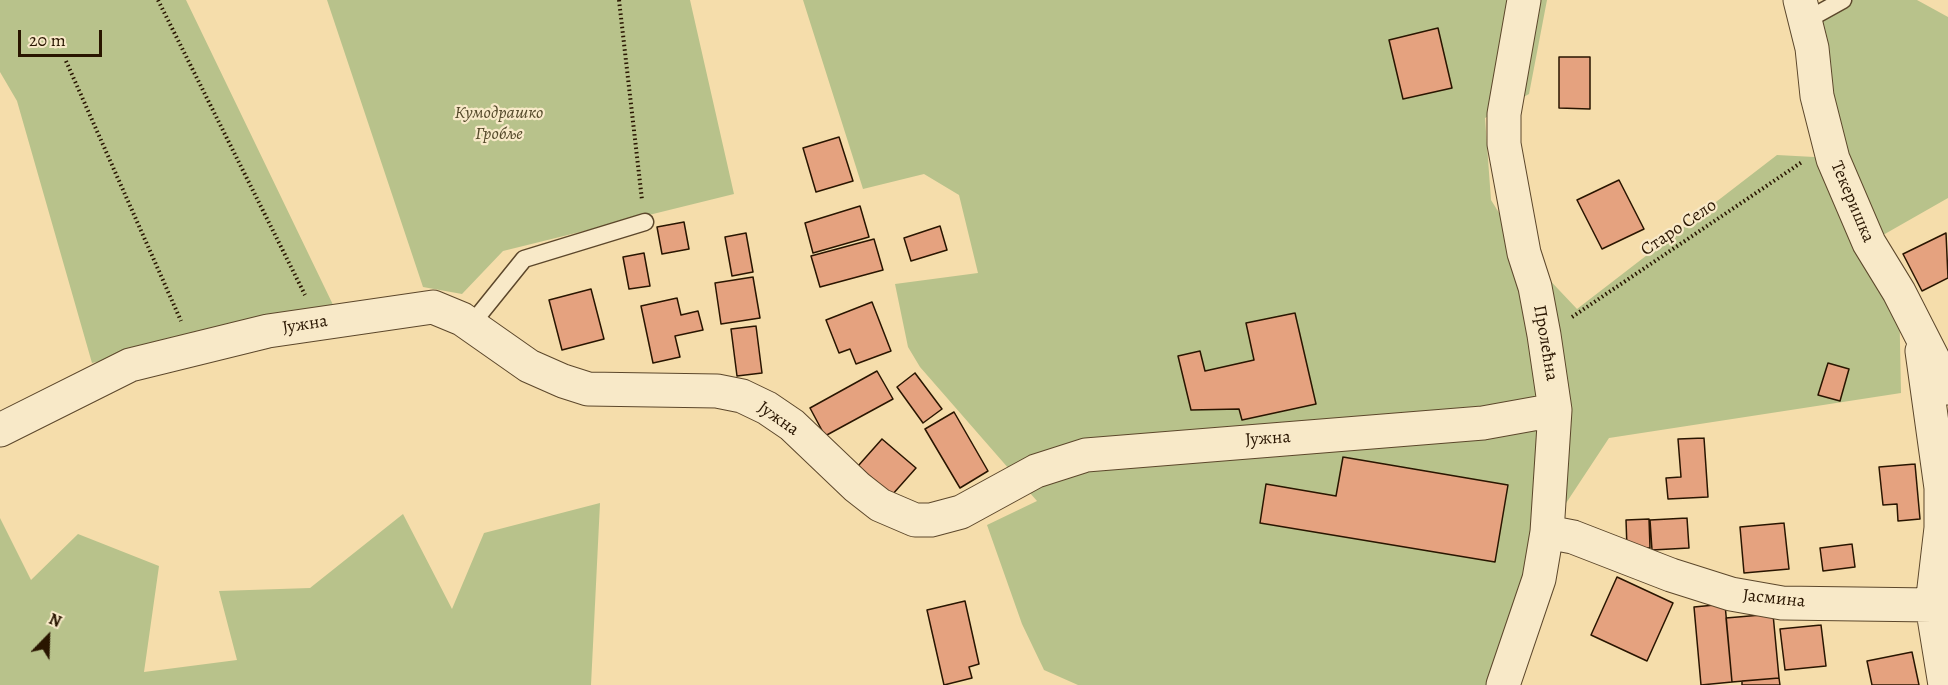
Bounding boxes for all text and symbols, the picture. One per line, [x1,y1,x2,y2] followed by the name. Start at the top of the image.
[21,18,105,56] scale bar
[29,28,66,52] text: 20 m
[455,103,543,146] park label: Кумодрашко Гробље
[1825,158,1879,246] street label: Текеришка
[1637,195,1721,261] street label: Старо Село
[1528,303,1562,383] street label: Пролећна
[281,311,329,339] street label: Јужна
[753,397,803,441] street label: Јужна
[1244,427,1292,451] street label: Јужна
[1742,585,1806,613] street label: Јасмина
[18,607,78,667] north arrow
[45,608,65,633] text: N

